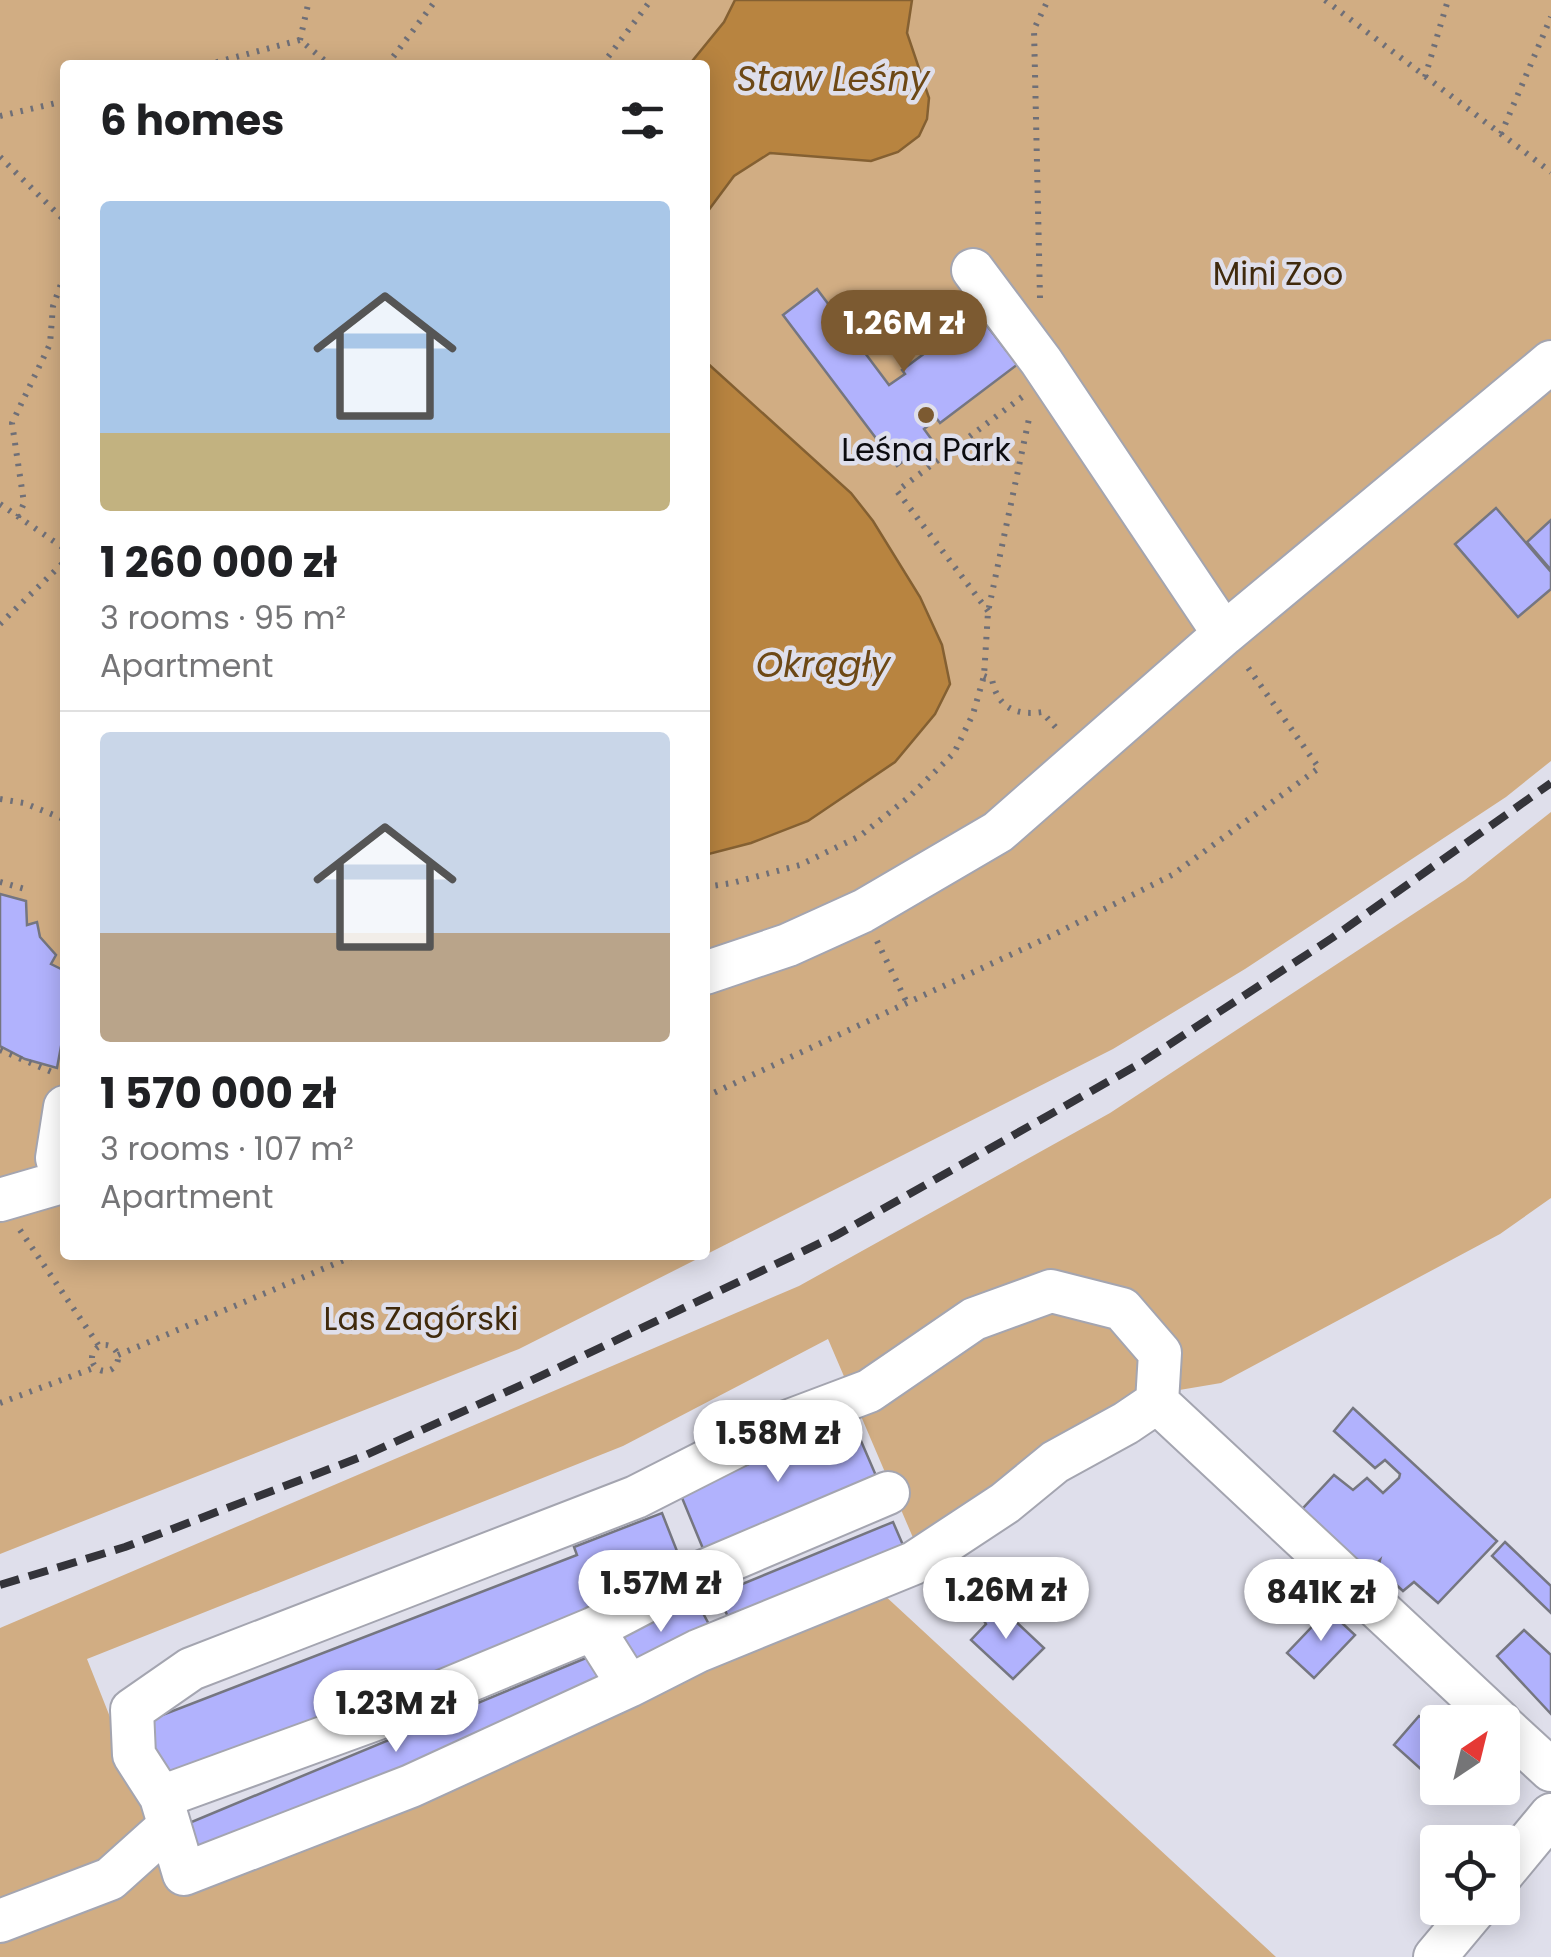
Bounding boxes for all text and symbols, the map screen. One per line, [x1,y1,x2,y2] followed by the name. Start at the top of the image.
[736,54,931,103] water label: Staw Leśny
[100,91,285,150] text: 6 homes
[615,93,670,148] icon: filters
[1213,251,1343,296] park label: Mini Zoo
[295,266,475,446] icon: home
[801,290,1007,375] pin: 1.26M zł
[843,300,965,345] text: 1.26M zł
[915,404,937,426] marker: Leśna Park
[841,427,1011,472] place label: Leśna Park
[100,533,337,592] text: 1 260 000 zł
[100,595,346,640] text: 3 rooms · 95 m²
[756,640,891,689] water label: Okrągły
[100,643,273,688] text: Apartment
[295,797,475,977] icon: home
[100,1064,336,1123] text: 1 570 000 zł
[100,1126,354,1171] text: 3 rooms · 107 m²
[100,1174,273,1219] text: Apartment
[324,1296,518,1341] park label: Las Zagórski
[675,1400,881,1485] pin: 1.58M zł
[716,1410,840,1455] text: 1.58M zł
[558,1550,764,1635] pin: 1.57M zł
[903,1557,1109,1642] pin: 1.26M zł
[1229,1559,1413,1644] pin: 841K zł
[600,1560,722,1605] text: 1.57M zł
[945,1567,1067,1612] text: 1.26M zł
[1266,1569,1376,1614] text: 841K zł
[293,1670,499,1755] pin: 1.23M zł
[336,1680,457,1725] text: 1.23M zł
[1420,1705,1520,1805] north arrow
[1420,1705,1520,1925] map controls
[1420,1825,1520,1925] button: locate

